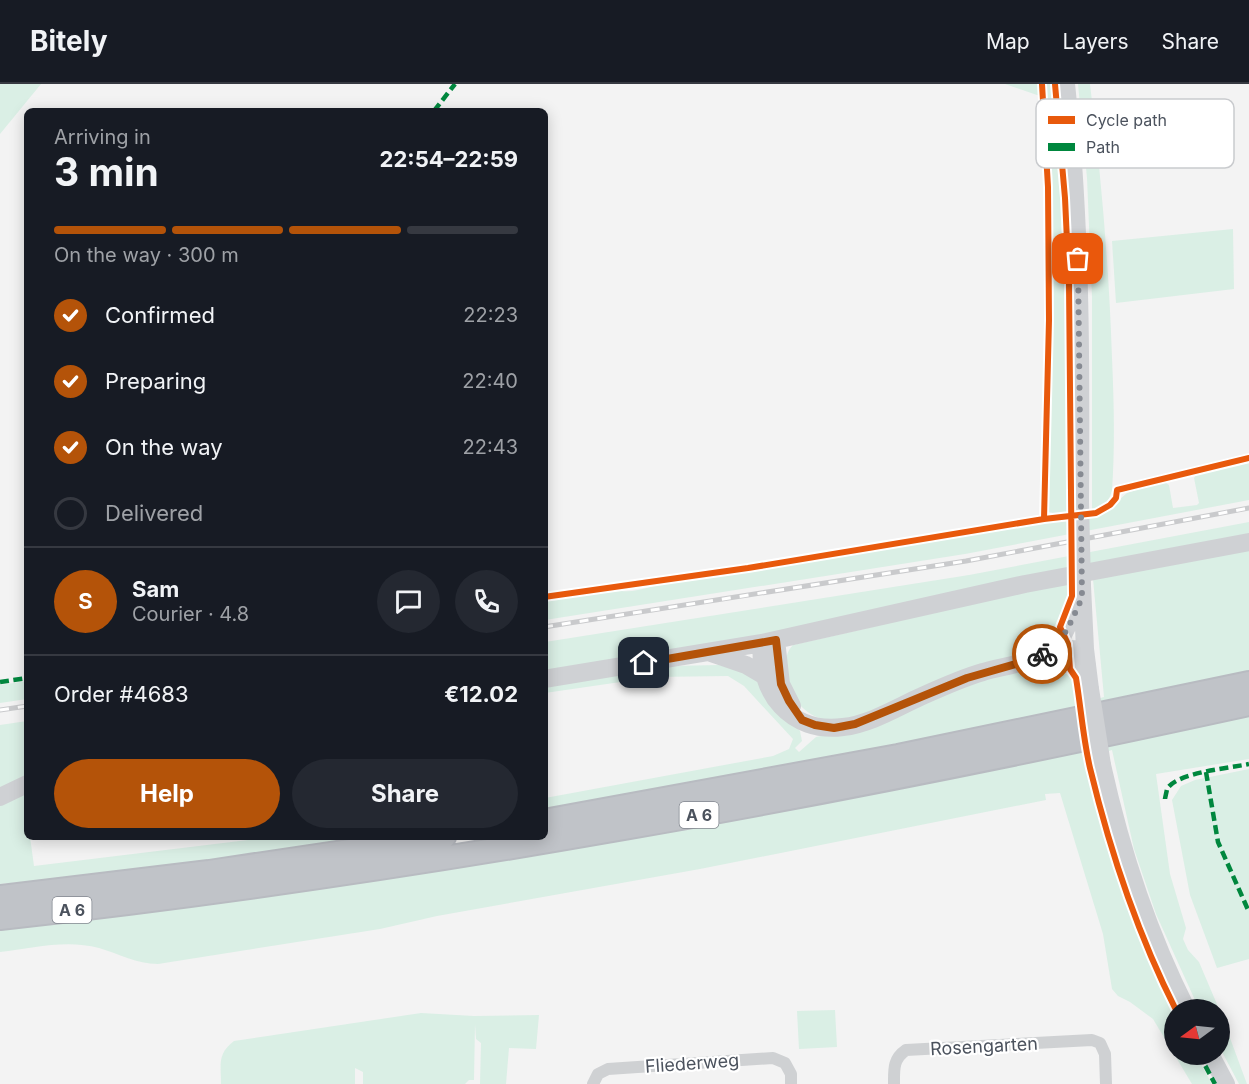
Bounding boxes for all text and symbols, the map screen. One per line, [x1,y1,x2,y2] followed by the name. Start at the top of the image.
[30,24,108,58] text: Bitely
[986,29,1030,54] text: Map
[1063,29,1129,54] text: Layers
[1162,29,1219,54] text: Share
[1036,99,1234,168] legend
[1086,110,1167,130] text: Cycle path
[54,125,151,149] text: Arriving in
[1086,137,1120,157] text: Path
[380,146,518,172] text: 22:54–22:59
[54,148,159,195] text: 3 min
[1052,233,1103,284] pin
[1061,242,1094,275] icon: bag
[54,243,239,267] text: On the way · 300 m
[54,299,87,332] icon: check
[105,302,215,328] text: Confirmed
[463,303,518,327] text: 22:23
[54,365,87,398] icon: check
[105,368,206,394] text: Preparing
[462,369,518,393] text: 22:40
[54,431,87,464] icon: check
[105,434,223,460] text: On the way
[463,435,518,459] text: 22:43
[105,500,203,526] text: Delivered
[377,570,440,633] button: chat
[455,570,518,633] button: phone
[132,576,179,602] text: Sam
[78,588,93,614] text: S
[132,602,249,626] text: Courier · 4.8
[1012,624,1072,684] courier
[618,637,669,688] pin
[1026,638,1059,671] icon: bike
[627,646,660,679] icon: home
[54,681,189,707] text: Order #4683
[444,681,518,707] text: €12.02
[54,759,280,828] button: Help
[292,759,518,828] button: Share
[680,802,718,828] road number: A 6
[52,897,92,923] road number: A 6
[1164,999,1230,1065] north arrow
[1164,999,1230,1065] map controls
[930,1033,1038,1059] street label: Rosengarten
[644,1049,740,1077] street label: Fliederweg

